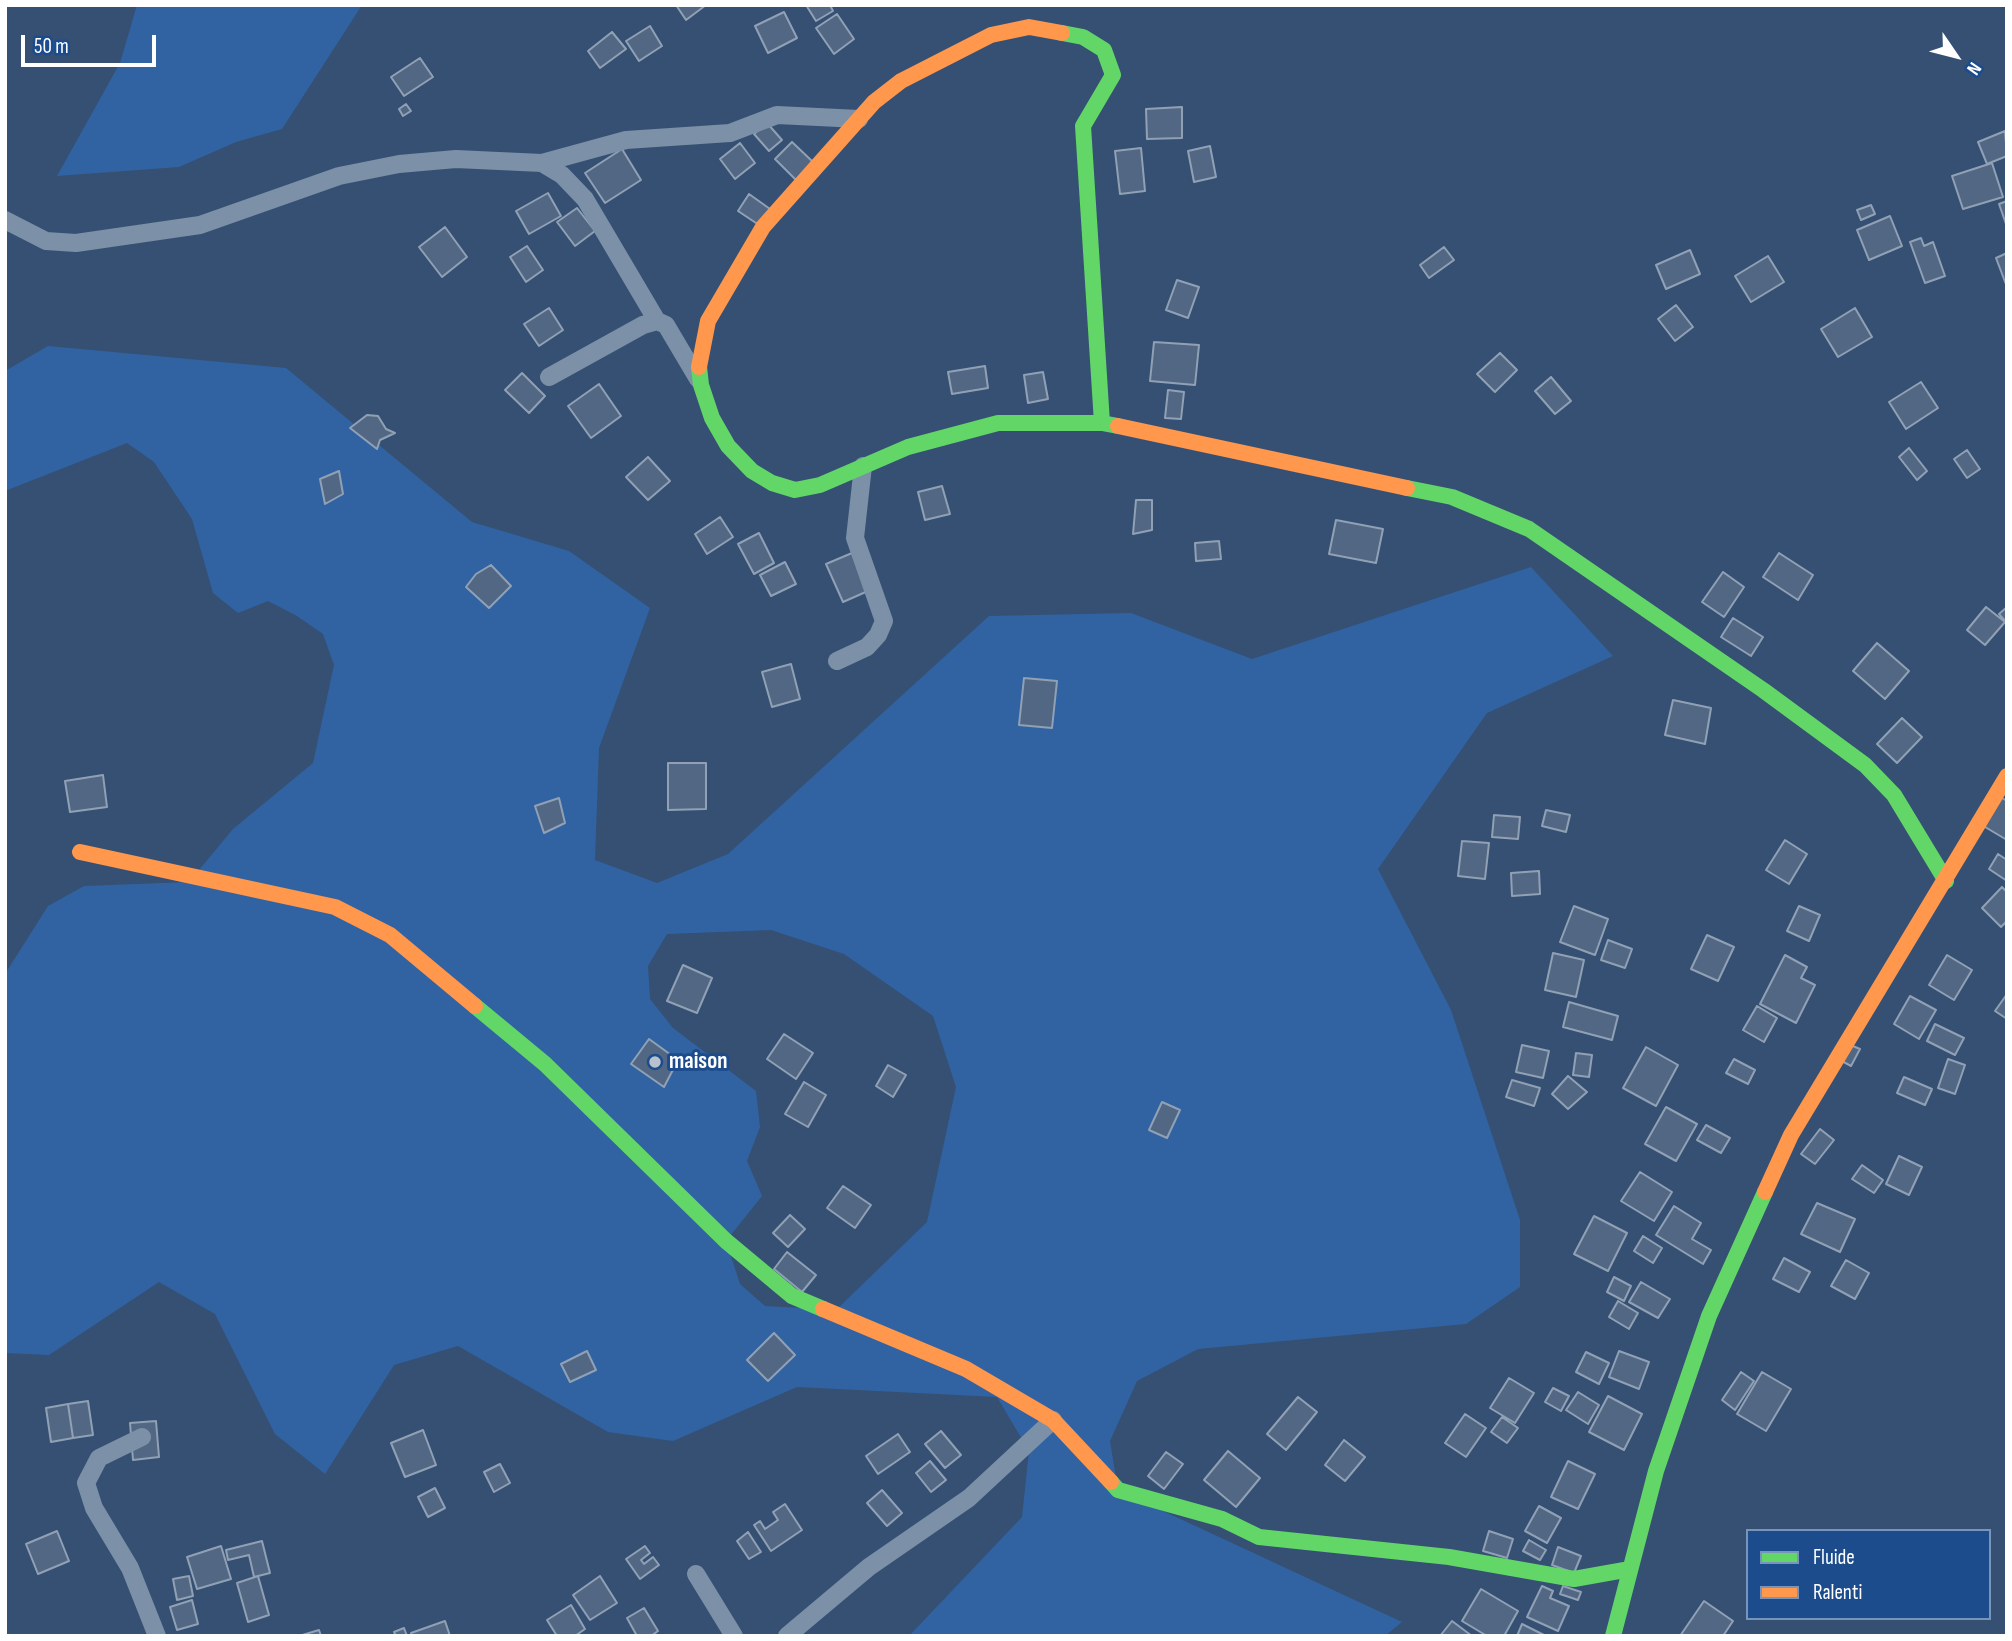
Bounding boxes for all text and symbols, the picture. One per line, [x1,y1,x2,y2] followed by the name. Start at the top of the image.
[24,21,159,65] scale bar
[1921,21,1991,91] north arrow
[34,34,69,59] text: 50 m
[1961,58,1986,79] text: N
[669,1048,727,1076] place label: maison
[647,1054,663,1070] marker: maison
[1746,1529,1991,1620] legend
[1813,1545,1855,1570] text: Fluide
[1813,1580,1862,1605] text: Ralenti

